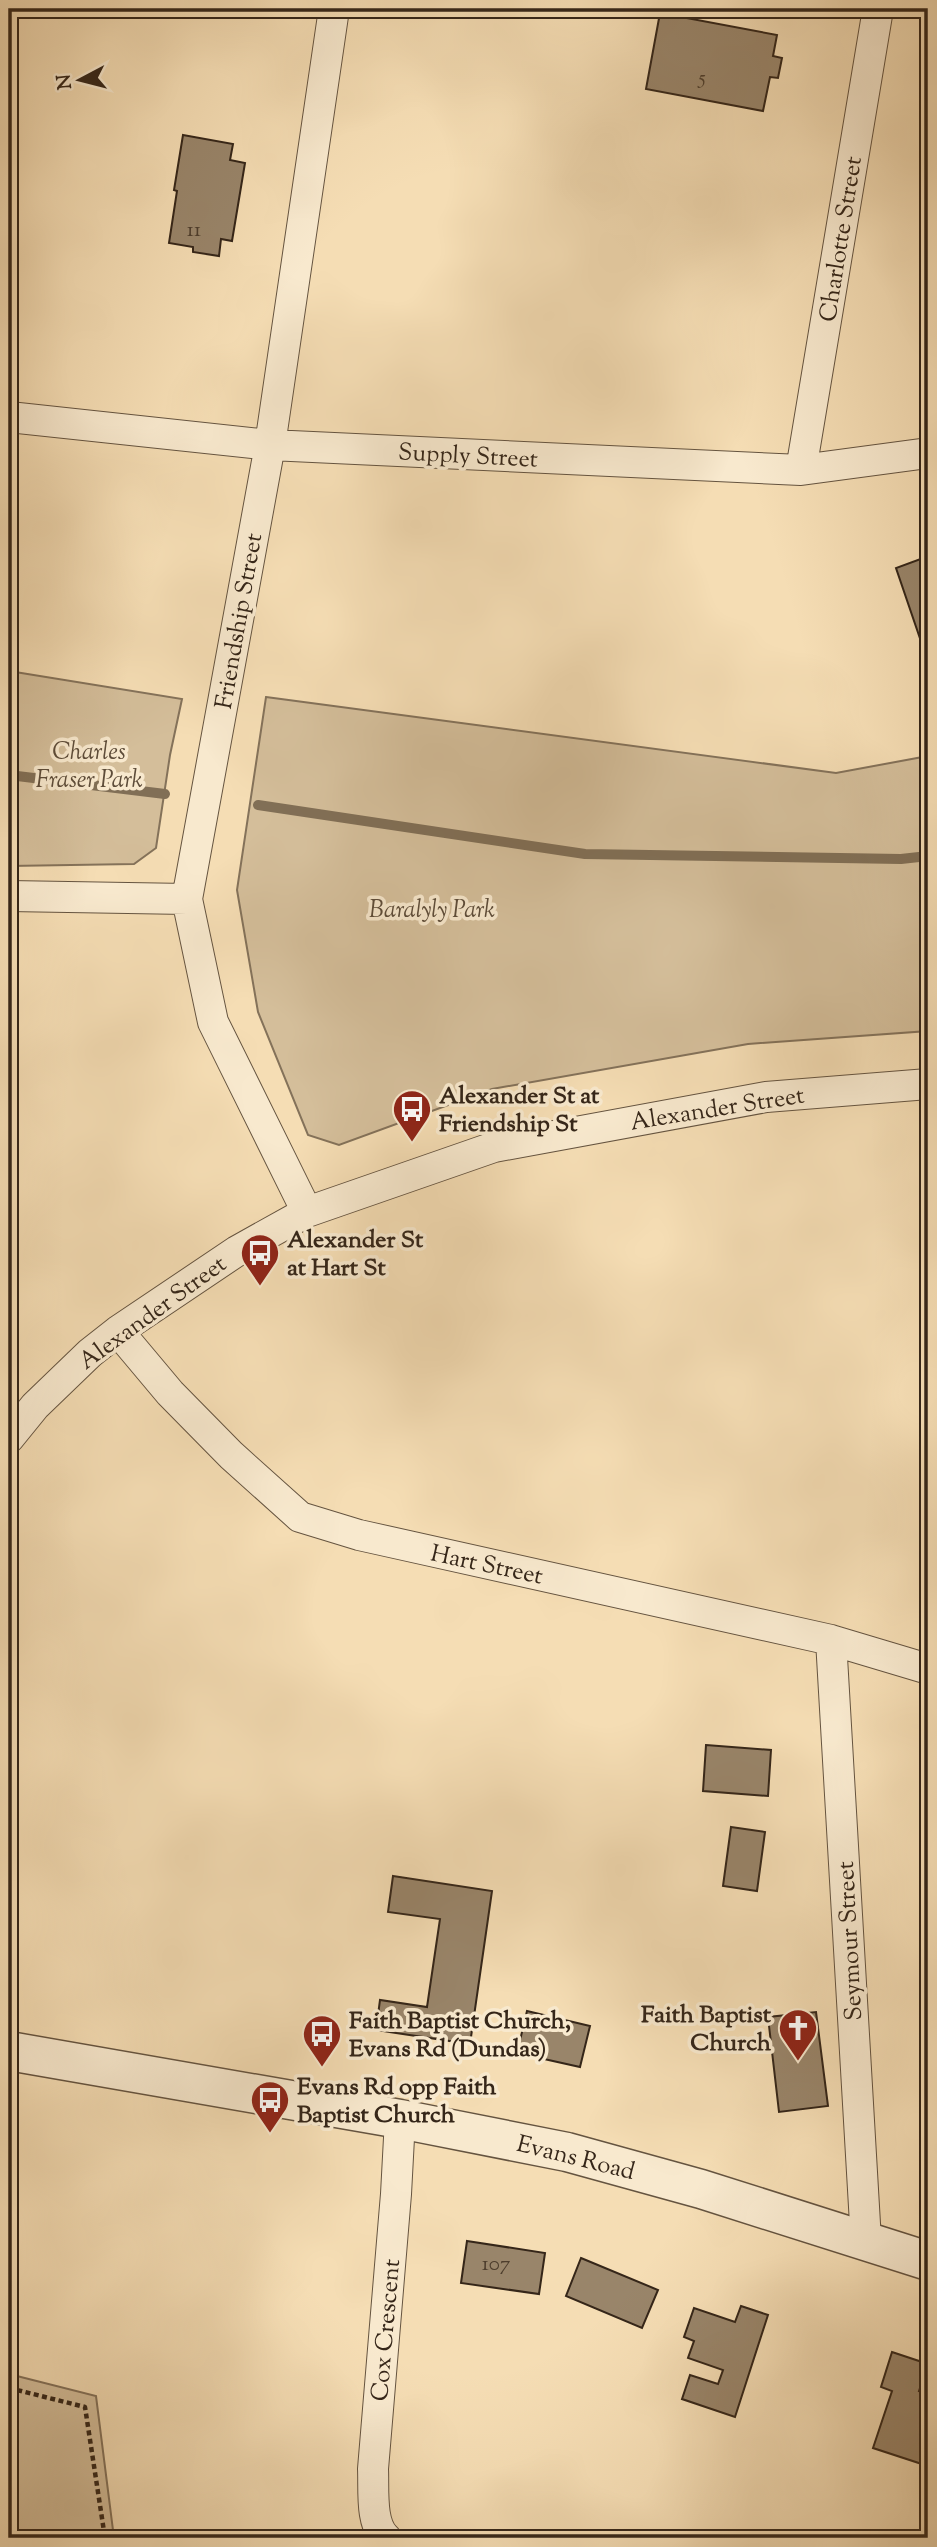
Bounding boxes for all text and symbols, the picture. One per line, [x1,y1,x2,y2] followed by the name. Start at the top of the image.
[46,46,116,116] north arrow
[697,64,706,94] house number: 5
[51,73,80,91] text: N
[812,154,872,325] street label: Charlotte Street
[187,216,201,246] house number: 11
[397,436,539,478] street label: Supply Street
[208,531,272,712] street label: Friendship Street
[35,736,143,798] park label: Charles Fraser Park
[369,894,495,928] park label: Baralyly Park
[628,1079,807,1141] street label: Alexander Street
[439,1080,600,1142] place label: Alexander St at Friendship St
[391,1088,433,1143] bus stop icon: Alexander St at Friendship St
[287,1224,424,1286] place label: Alexander St at Hart St
[239,1232,281,1287] bus stop icon: Alexander St at Hart St
[72,1248,234,1379] street label: Alexander Street
[427,1537,546,1594] street label: Hart Street
[830,1860,872,2022] street label: Seymour Street
[641,1999,772,2061] place label: Faith Baptist Church
[349,2005,571,2067] place label: Faith Baptist Church, Evans Rd (Dundas)
[777,2007,819,2062] church icon: Faith Baptist Church
[301,2013,343,2068] bus stop icon: Faith Baptist Church, Evans Rd (Dundas)
[297,2071,497,2133] place label: Evans Rd opp Faith Baptist Church
[249,2079,291,2134] bus stop icon: Evans Rd opp Faith Baptist Church
[513,2128,639,2190] street label: Evans Road
[482,2250,511,2280] house number: 107
[364,2258,410,2403] street label: Cox Crescent

